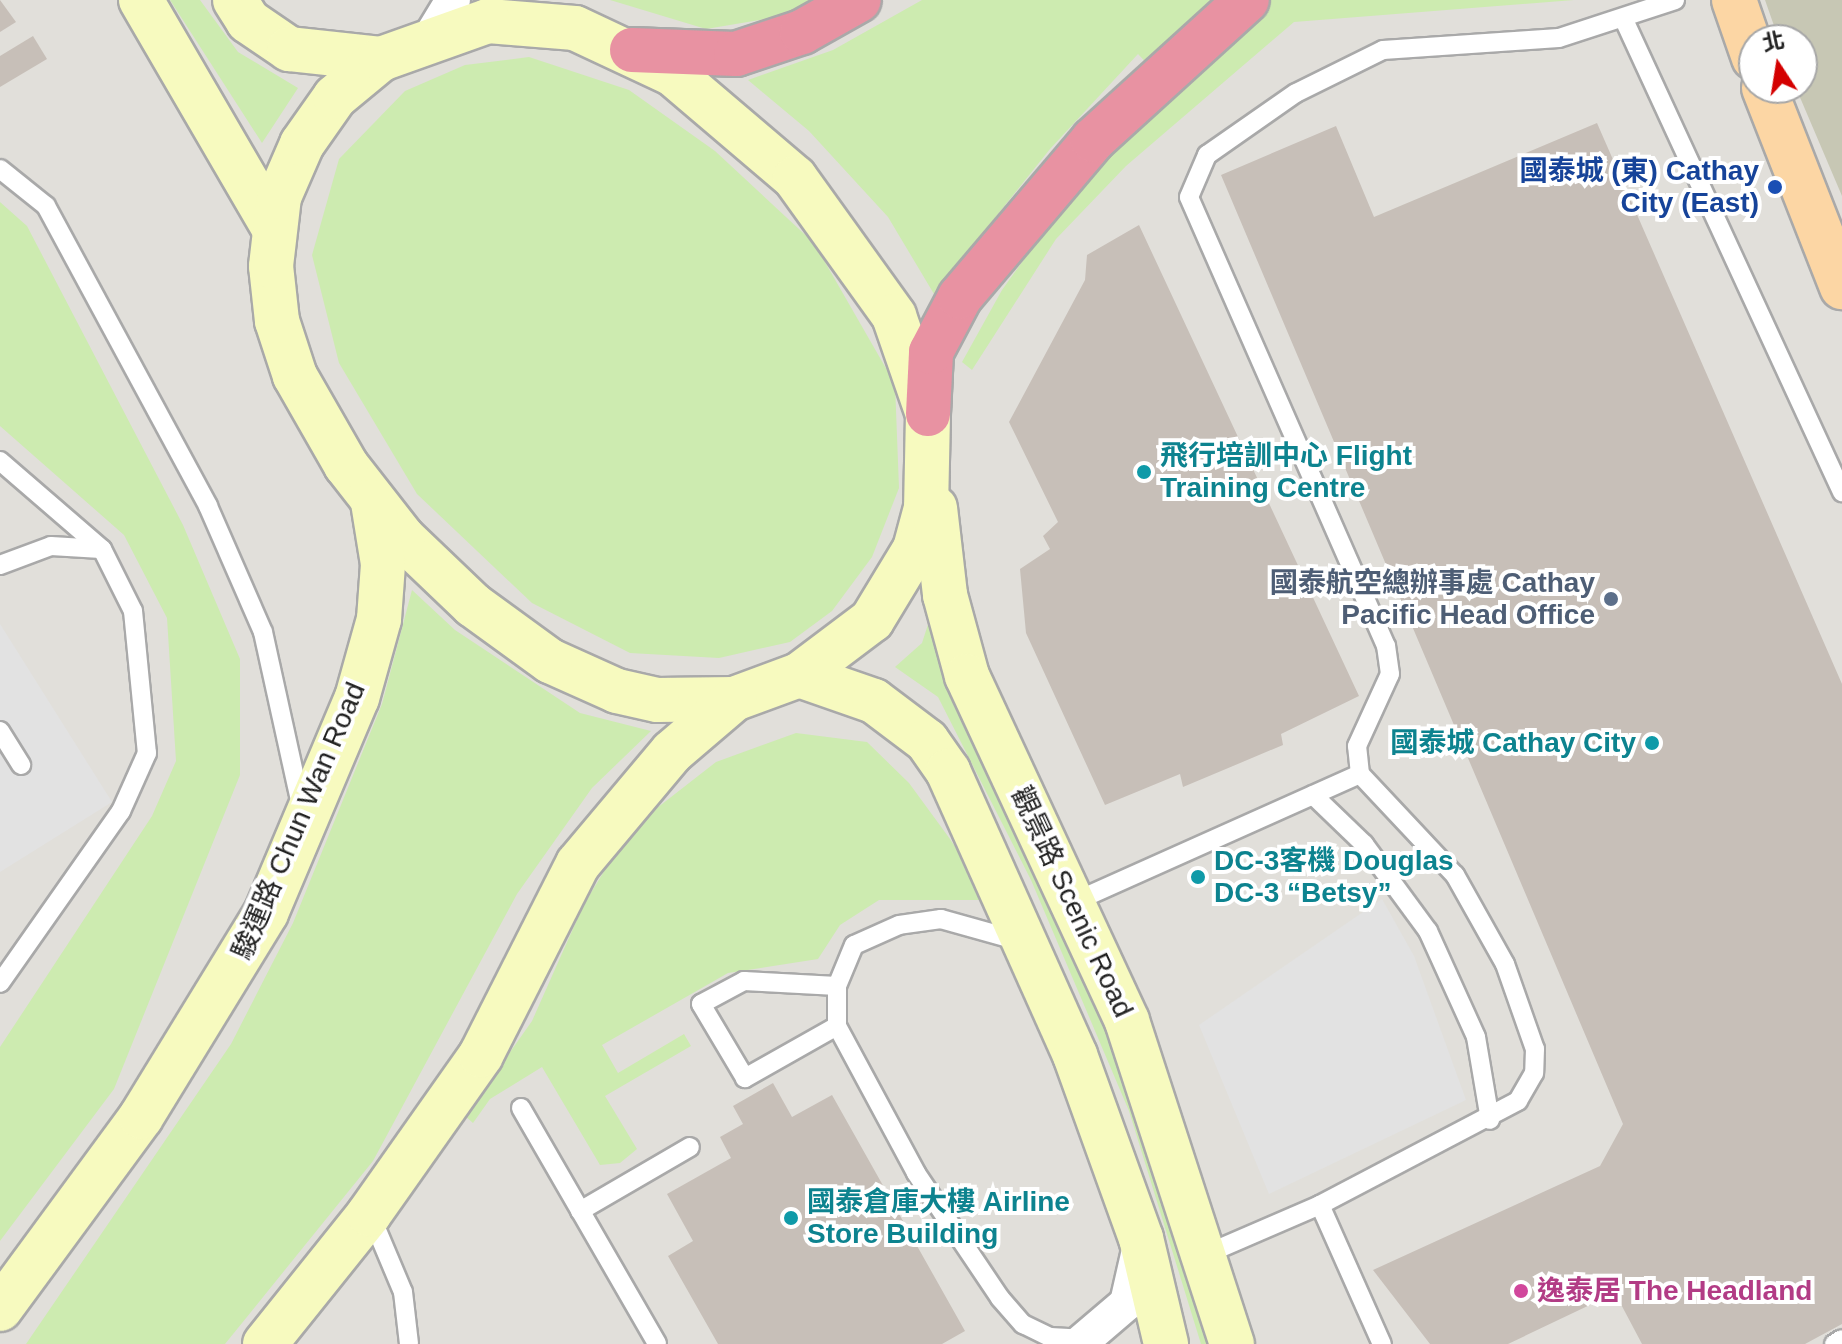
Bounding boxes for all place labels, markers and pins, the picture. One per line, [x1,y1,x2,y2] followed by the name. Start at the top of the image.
[1519,154,1759,220] place label: 國泰城 (東) Cathay City (East)
[1766,178,1784,196] marker: 國泰城 (東) Cathay City (East)
[1160,439,1412,505] place label: 飛行培訓中心 Flight Training Centre
[1135,463,1153,481] marker: 飛行培訓中心 Flight Training Centre
[1270,566,1595,632] place label: 國泰航空總辦事處 Cathay Pacific Head Office
[1602,590,1620,608] marker: 國泰航空總辦事處 Cathay Pacific Head Office
[1390,726,1636,760] place label: 國泰城 Cathay City
[1643,734,1661,752] marker: 國泰城 Cathay City
[1214,844,1454,910] place label: DC-3客機 Douglas DC-3 “Betsy”
[1189,868,1207,886] marker: DC-3客機 Douglas DC-3 “Betsy”
[807,1185,1070,1251] place label: 國泰倉庫大樓 Airline Store Building
[782,1209,800,1227] marker: 國泰倉庫大樓 Airline Store Building
[1537,1274,1812,1308] place label: 逸泰居 The Headland
[1512,1282,1530,1300] marker: 逸泰居 The Headland

